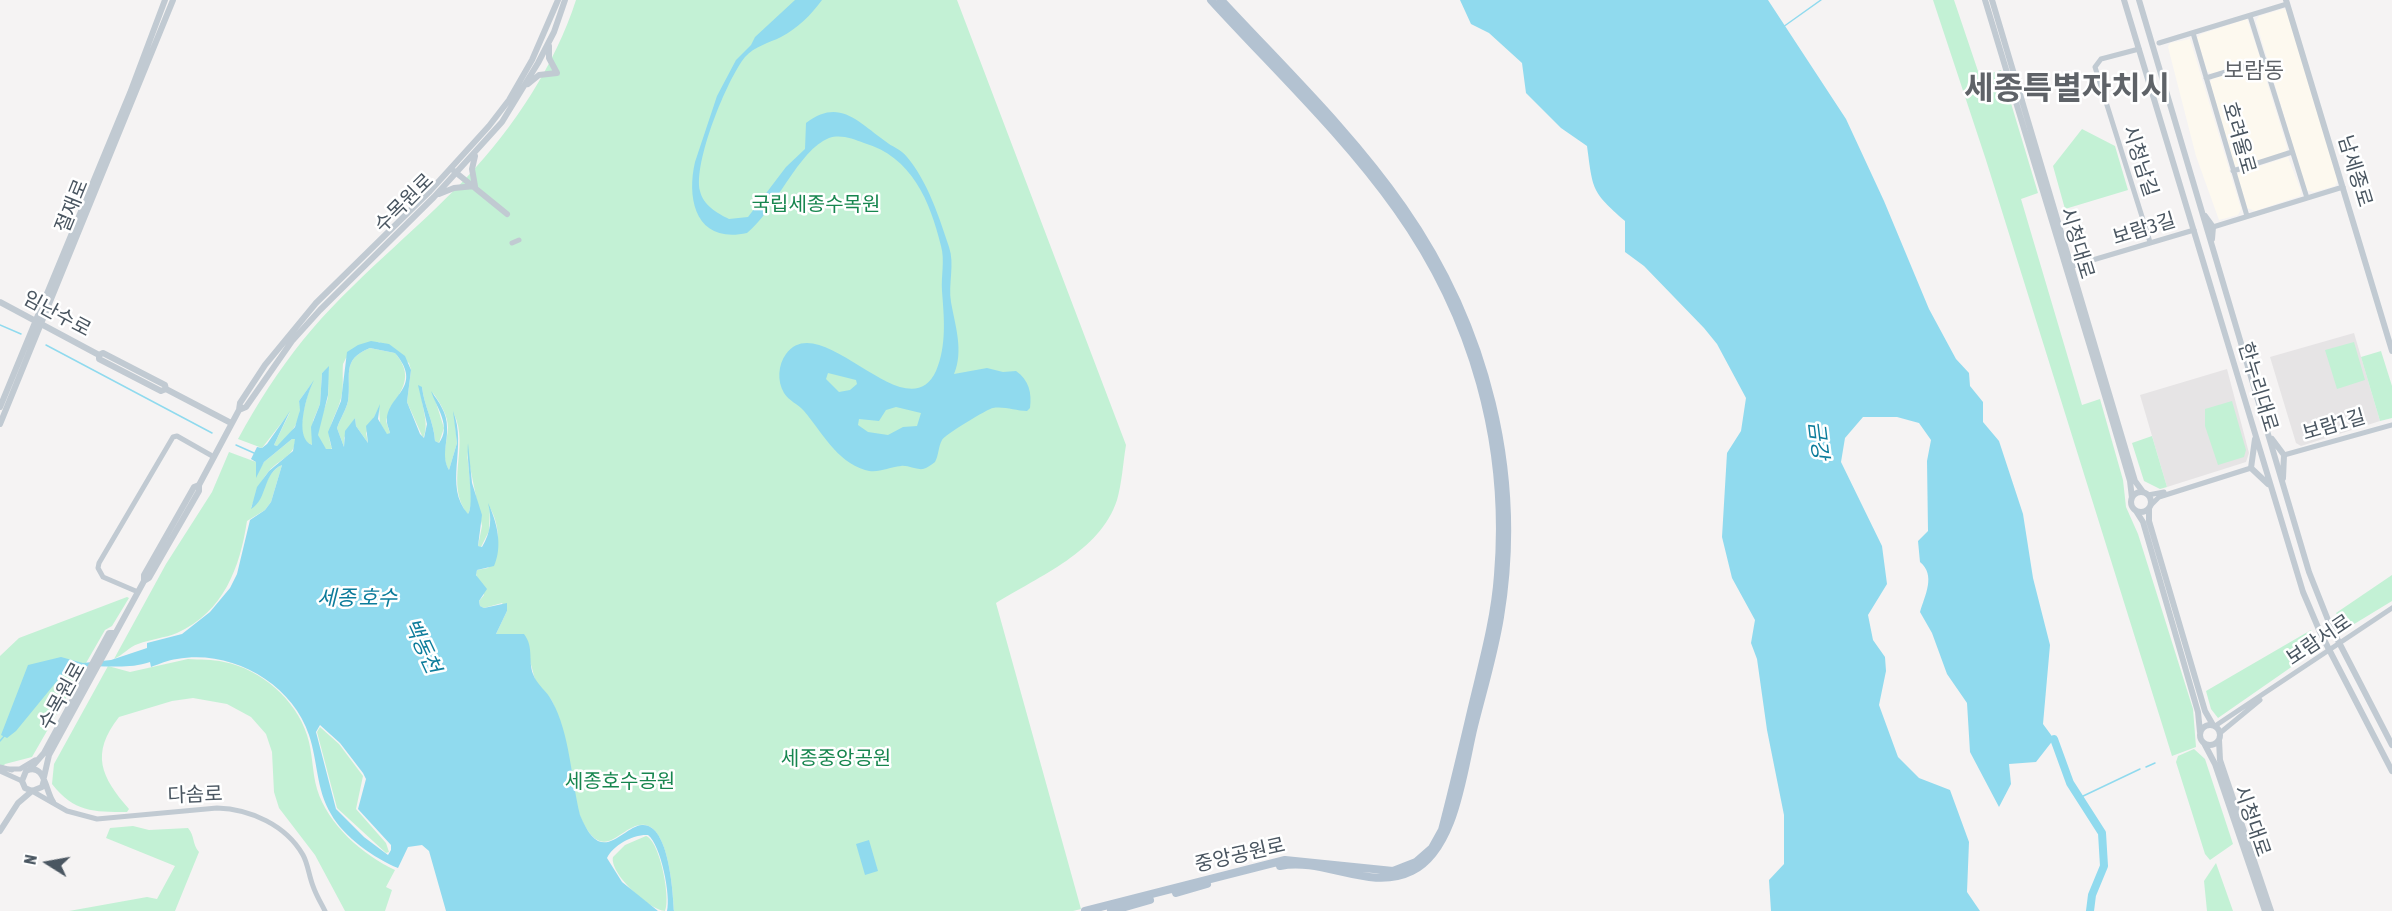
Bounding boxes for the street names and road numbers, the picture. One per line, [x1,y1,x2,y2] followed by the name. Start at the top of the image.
[2217,99,2261,177] street label: 호려울로
[2117,122,2163,200] street label: 시청남길
[2333,132,2377,210] street label: 남세종로
[369,168,439,238] street label: 수목원로
[51,176,93,236] street label: 절재로
[2055,204,2099,282] street label: 시청대로
[2110,208,2178,250] street label: 보람3길
[19,286,95,342] street label: 임난수로
[2233,340,2283,434] street label: 한누리대로
[2300,405,2368,445] street label: 보람1길
[2282,609,2356,671] street label: 보람서로
[34,658,90,734] street label: 수목원로
[167,782,223,808] street label: 다솜로
[2229,782,2275,860] street label: 시청대로
[1192,833,1288,877] street label: 중앙공원로

